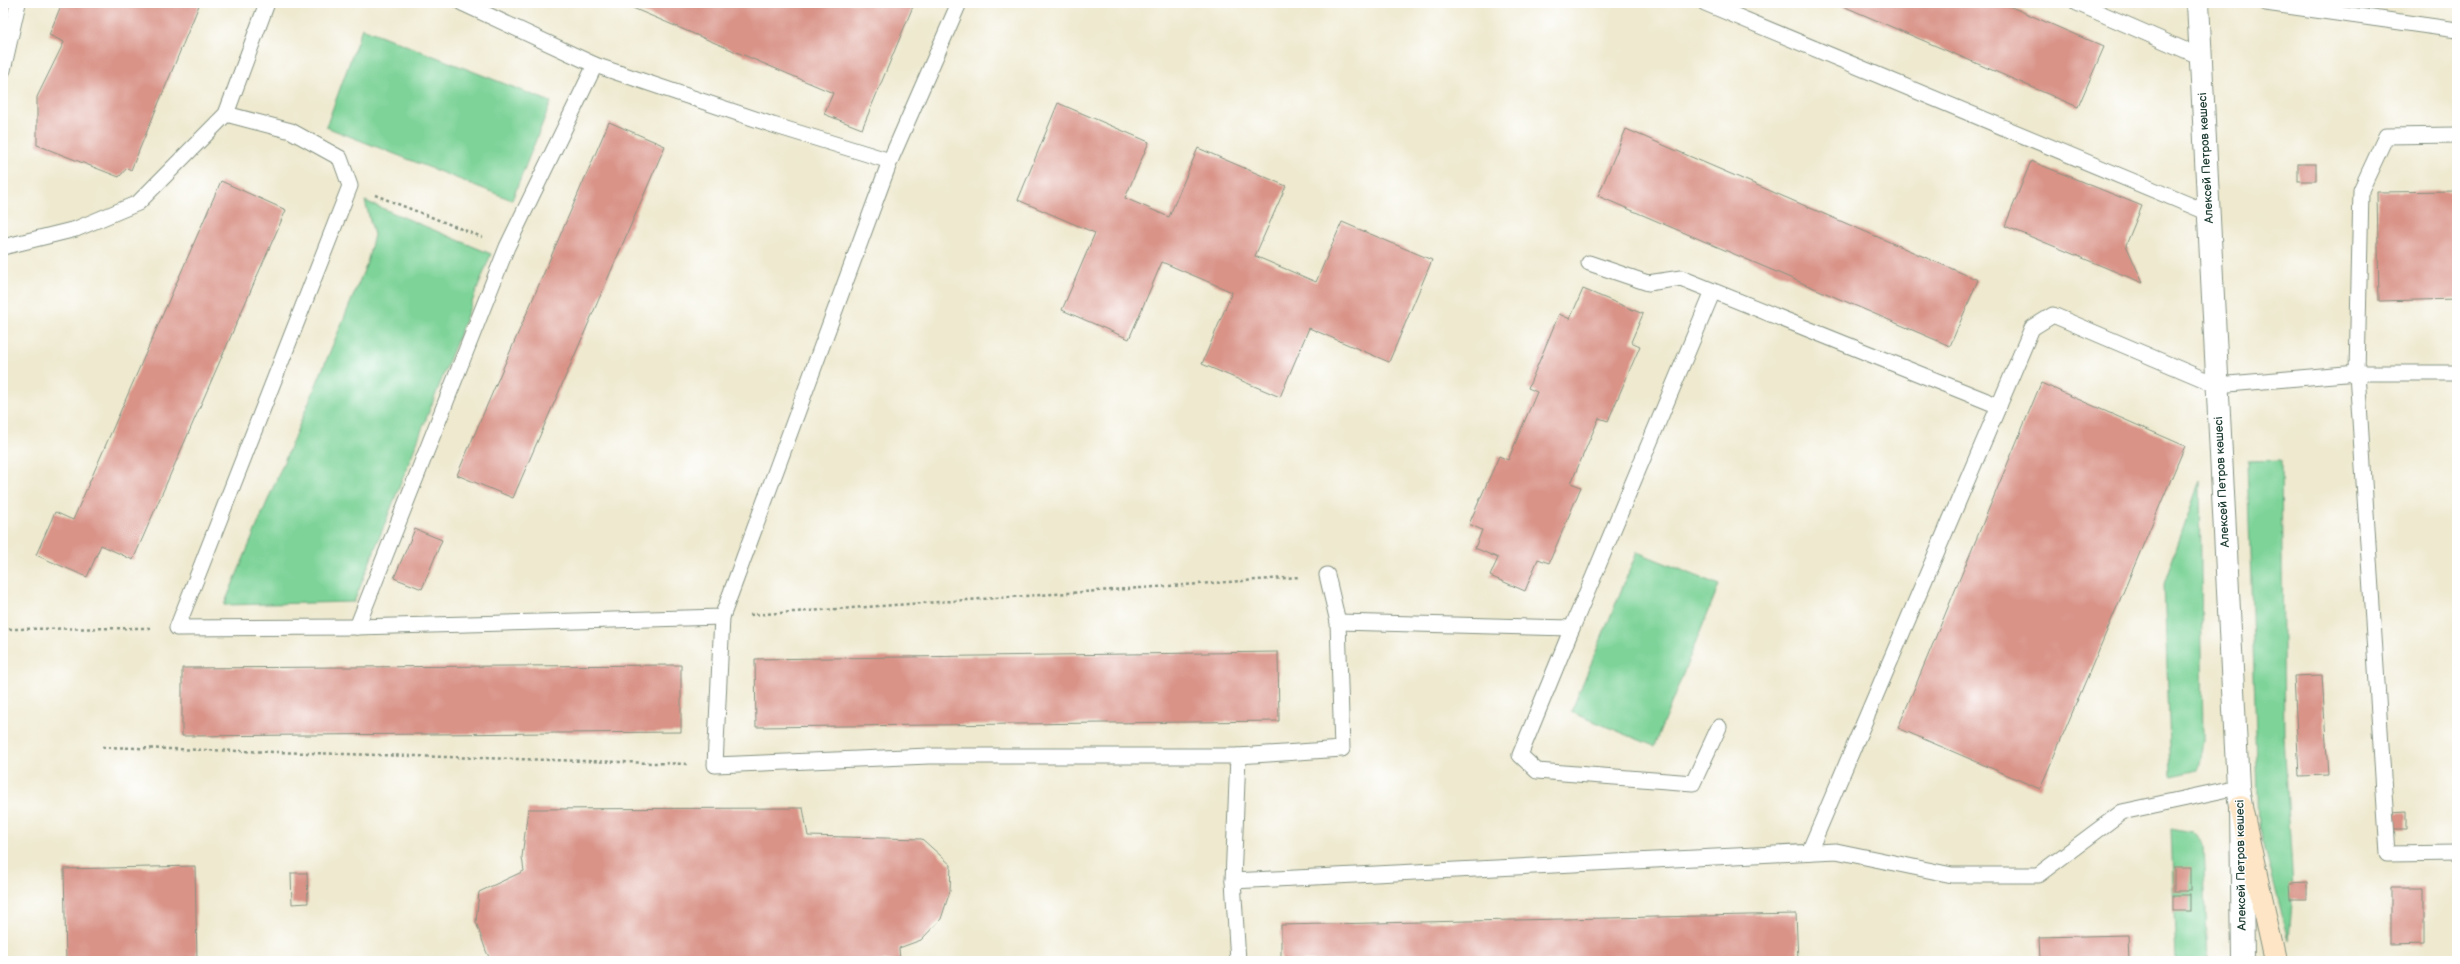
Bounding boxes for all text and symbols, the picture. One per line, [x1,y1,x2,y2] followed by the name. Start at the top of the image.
[2195,92,2217,225] street label: Алексей Петров көшесі
[2211,416,2233,549] street label: Алексей Петров көшесі
[2232,799,2250,932] street label: Алексей Петров көшесі

